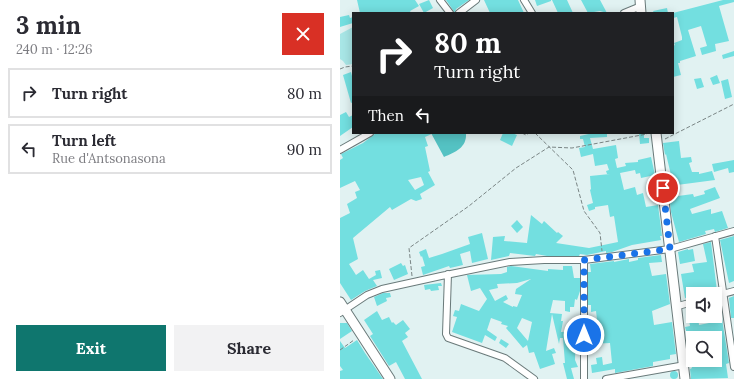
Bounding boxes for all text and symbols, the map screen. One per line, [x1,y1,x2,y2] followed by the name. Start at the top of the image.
[16,10,81,41] text: 3 min
[282,13,324,55] button: close
[434,25,501,61] text: 80 m
[368,28,420,80] icon: right
[16,41,92,58] text: 240 m · 12:26
[434,60,520,83] text: Turn right
[18,82,40,104] icon: right
[52,84,128,103] text: Turn right
[287,84,322,103] text: 80 m
[412,104,434,126] icon: left
[368,106,404,125] text: Then
[52,131,116,150] text: Turn left
[18,138,40,160] icon: left
[287,140,322,159] text: 90 m
[52,150,166,167] text: Rue d'Antsonasona
[646,171,680,205] pin
[652,177,674,199] icon: arrive
[686,287,722,367] map controls
[686,287,722,323] button: sound
[563,314,605,356] position arrow
[16,325,166,371] button: Exit
[174,325,324,371] button: Share
[686,331,722,367] button: search

